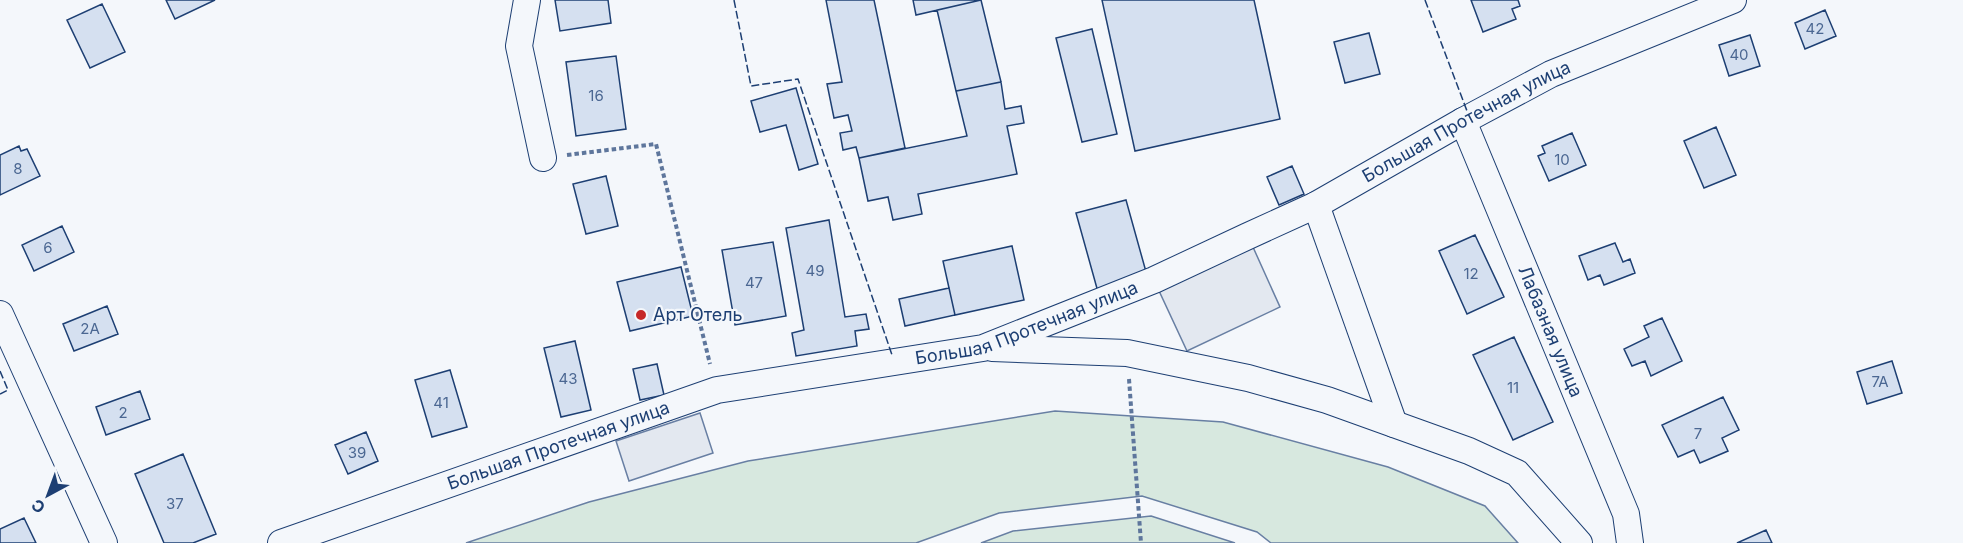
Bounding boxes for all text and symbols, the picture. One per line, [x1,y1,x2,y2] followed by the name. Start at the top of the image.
[1806,19,1824,38] house number: 42
[1729,45,1749,64] house number: 40
[1358,56,1573,186] street label: Большая Протечная улица
[588,86,604,105] house number: 16
[1554,150,1570,169] house number: 10
[13,159,23,178] house number: 8
[43,238,53,257] house number: 6
[806,261,825,280] house number: 49
[1514,263,1587,400] street label: Лабазная улица
[1463,264,1479,283] house number: 12
[745,273,763,292] house number: 47
[914,277,1141,369] street label: Большая Протечная улица
[653,304,743,325] place label: Арт Отель
[634,308,648,322] marker: Арт Отель
[80,319,100,338] house number: 2А
[559,369,577,388] house number: 43
[1871,372,1889,391] house number: 7А
[1507,378,1519,397] house number: 11
[433,393,449,412] house number: 41
[444,396,672,494] street label: Большая Протечная улица
[118,403,128,422] house number: 2
[1694,424,1702,443] house number: 7
[348,443,366,462] house number: 39
[18,465,78,525] north arrow
[166,494,184,513] house number: 37
[27,495,49,518] text: С

